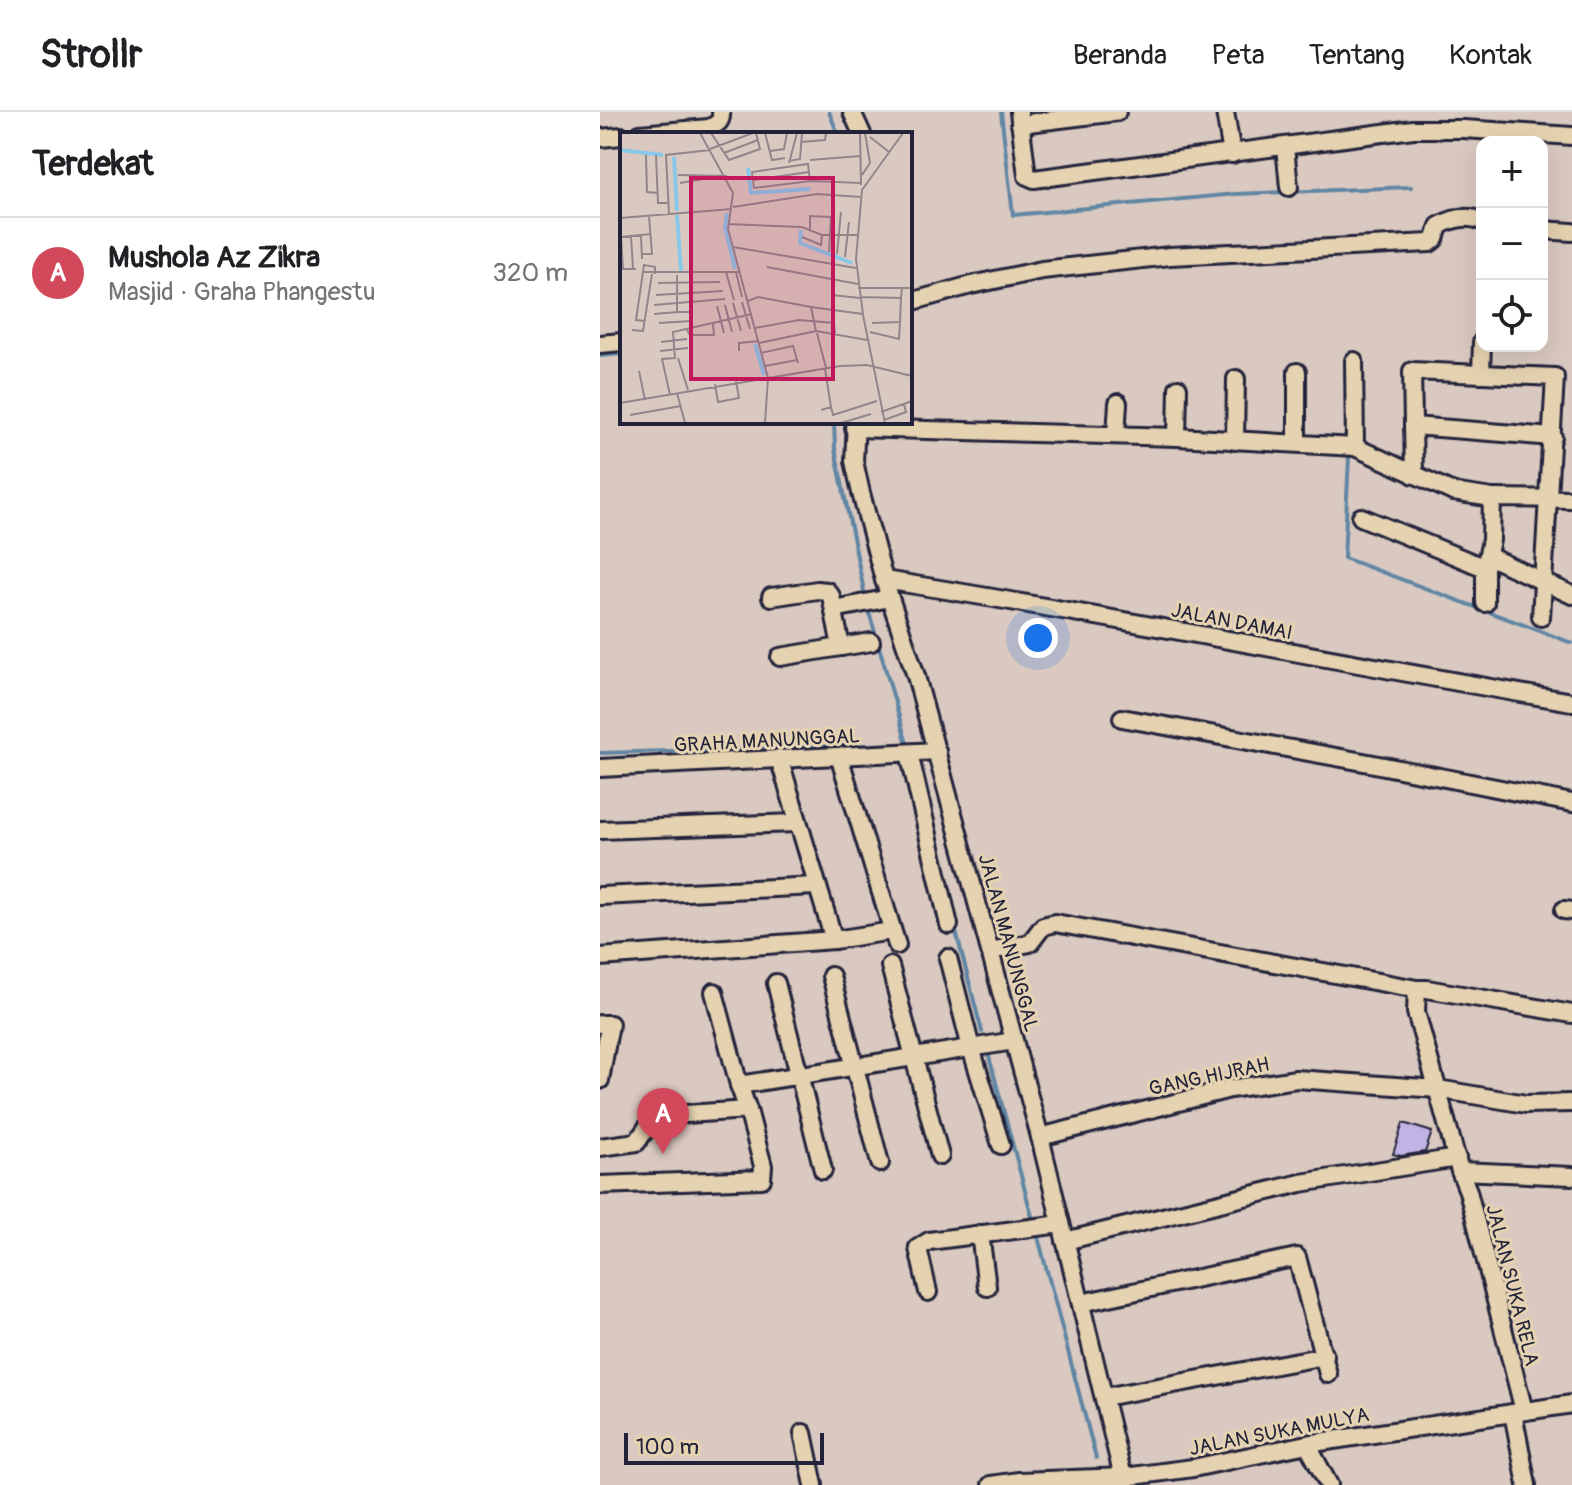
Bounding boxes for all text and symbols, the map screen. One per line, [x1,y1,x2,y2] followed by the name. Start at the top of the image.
[40,31,142,79] text: Strollr
[1073,38,1167,73] text: Beranda
[1211,38,1265,73] text: Peta
[1309,38,1405,73] text: Tentang
[1449,38,1532,73] text: Kontak
[620,132,912,424] inset map
[1476,136,1548,352] map controls
[1476,136,1548,208] button: +
[32,143,153,186] text: Terdekat
[1476,208,1548,280] button: −
[108,239,320,276] text: Mushola Az Zikra
[50,257,66,289] text: A
[492,257,568,289] text: 320 m
[108,276,376,308] text: Masjid · Graha Phangestu
[1476,280,1548,352] button: locate
[1169,597,1295,646] street label: JALAN DAMAI
[1018,618,1058,658] your location
[673,723,861,758] street label: GRAHA MANUNGGAL
[973,851,1044,1035] street label: JALAN MANUNGGAL
[1147,1052,1272,1101] street label: GANG HIJRAH
[637,1088,689,1154] pin: A
[1480,1202,1545,1368] street label: JALAN SUKA RELA
[1187,1402,1371,1461] street label: JALAN SUKA MULYA
[624,1429,824,1465] scale bar
[636,1433,699,1461] text: 100 m

